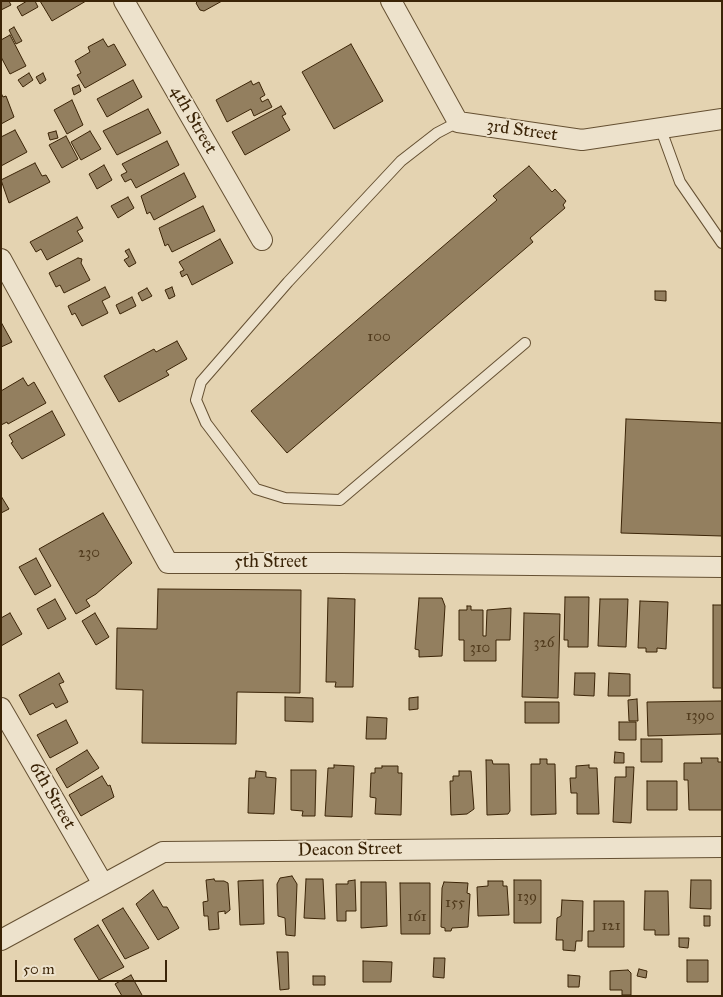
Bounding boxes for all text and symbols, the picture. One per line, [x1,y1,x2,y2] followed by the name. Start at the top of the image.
[165,82,221,158] street label: 4th Street
[485,115,559,147] street label: 3rd Street
[367,328,391,346] house number: 100
[78,544,100,562] house number: 230
[234,552,308,574] street label: 5th Street
[533,634,555,652] house number: 326
[470,639,490,657] house number: 310
[686,707,714,725] house number: 1390
[24,758,80,834] street label: 6th Street
[298,838,402,862] street label: Deacon Street
[517,888,537,906] house number: 139
[445,894,465,912] house number: 155
[407,908,427,926] house number: 161
[601,917,621,935] house number: 121
[18,950,170,982] scale bar
[23,960,55,978] text: 50 m

